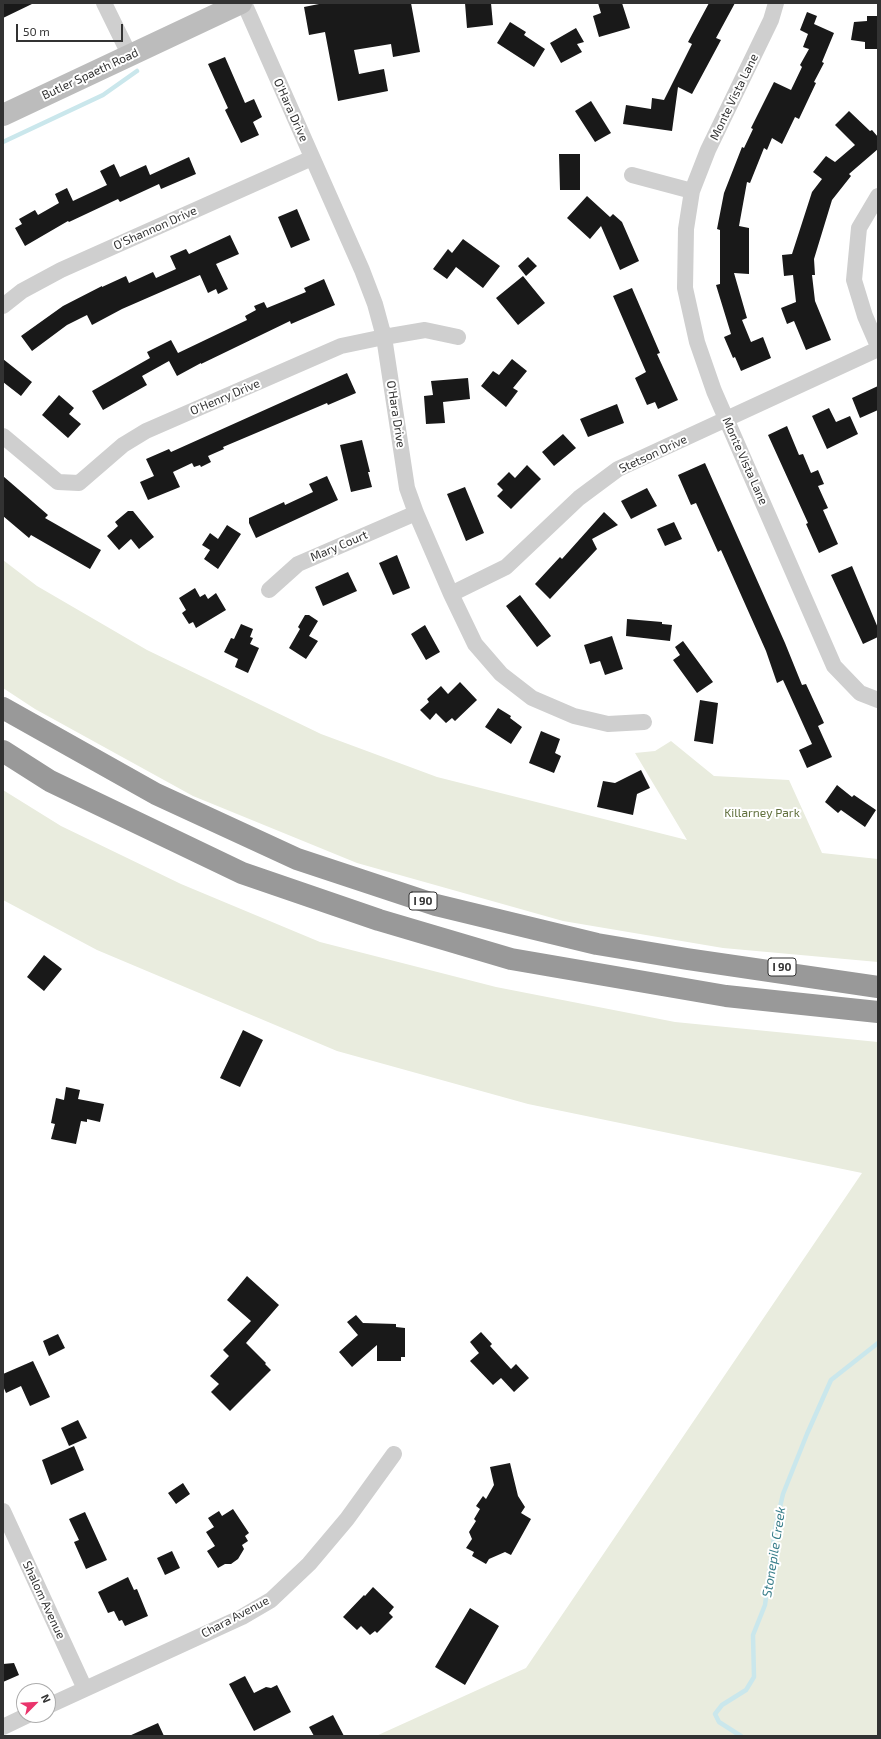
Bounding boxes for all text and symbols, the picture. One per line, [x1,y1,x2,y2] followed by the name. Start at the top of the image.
[18,16,125,42] scale bar
[23,24,50,38] text: 50 m
[39,45,141,103] street label: Butler Spaeth Road
[707,51,761,143] street label: Monte Vista Lane
[271,76,311,144] street label: O'Hara Drive
[111,203,199,253] street label: O'Shannon Drive
[188,376,262,418] street label: O'Henry Drive
[384,379,408,449] street label: O'Hara Drive
[719,415,771,507] street label: Monte Vista Lane
[617,432,689,476] street label: Stetson Drive
[308,527,370,565] street label: Mary Court
[724,806,800,820] park label: Killarney Park
[409,892,437,910] road number: I 90
[768,958,796,976] road number: I 90
[759,1506,789,1598] water label: Stonepile Creek
[20,1559,68,1641] street label: Shalom Avenue
[199,1593,271,1641] street label: Chara Avenue
[16,1683,56,1723] north arrow
[39,1692,54,1705] text: N

